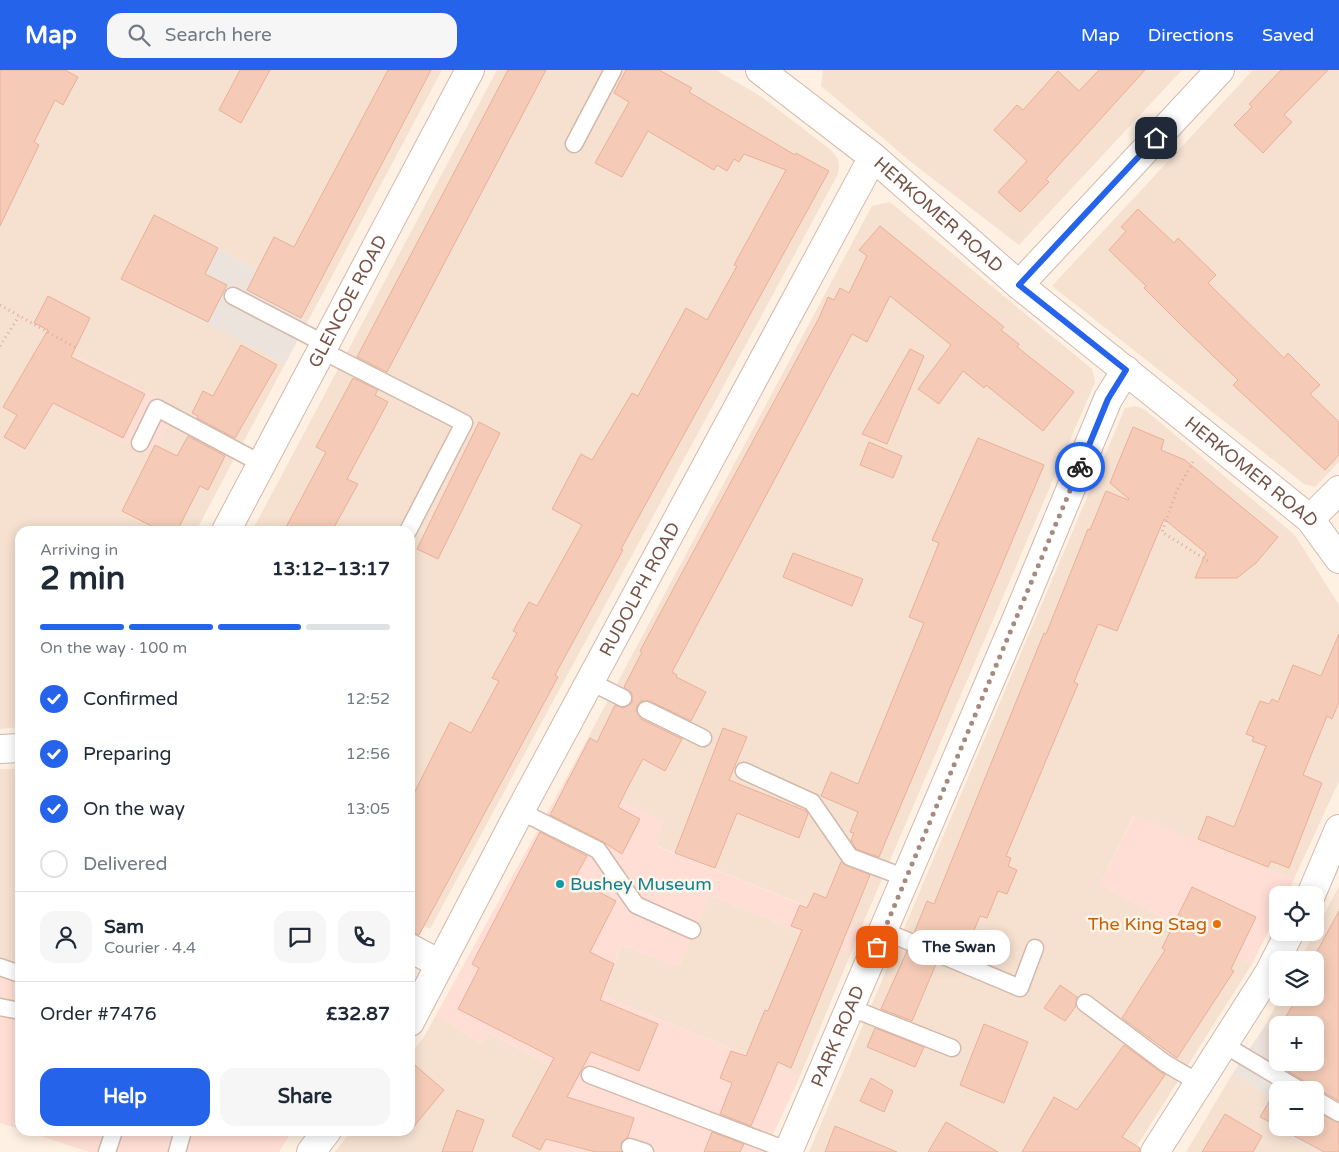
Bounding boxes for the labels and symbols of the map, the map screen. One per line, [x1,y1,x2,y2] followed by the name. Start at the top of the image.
[1135,117,1177,159] pin
[870,152,1008,277] street label: HERKOMER ROAD
[304,231,392,371] street label: GLENCOE ROAD
[1180,412,1323,531] street label: HERKOMER ROAD
[1055,442,1105,492] courier
[595,518,685,660] street label: RUDOLPH ROAD
[570,873,712,895] place label: Bushey Museum
[554,878,566,890] marker: Bushey Museum
[1088,913,1207,935] place label: The King Stag
[1211,918,1223,930] marker: The King Stag
[856,926,898,968] pin
[907,930,1010,964] callout: The Swan
[806,982,869,1090] street label: PARK ROAD

